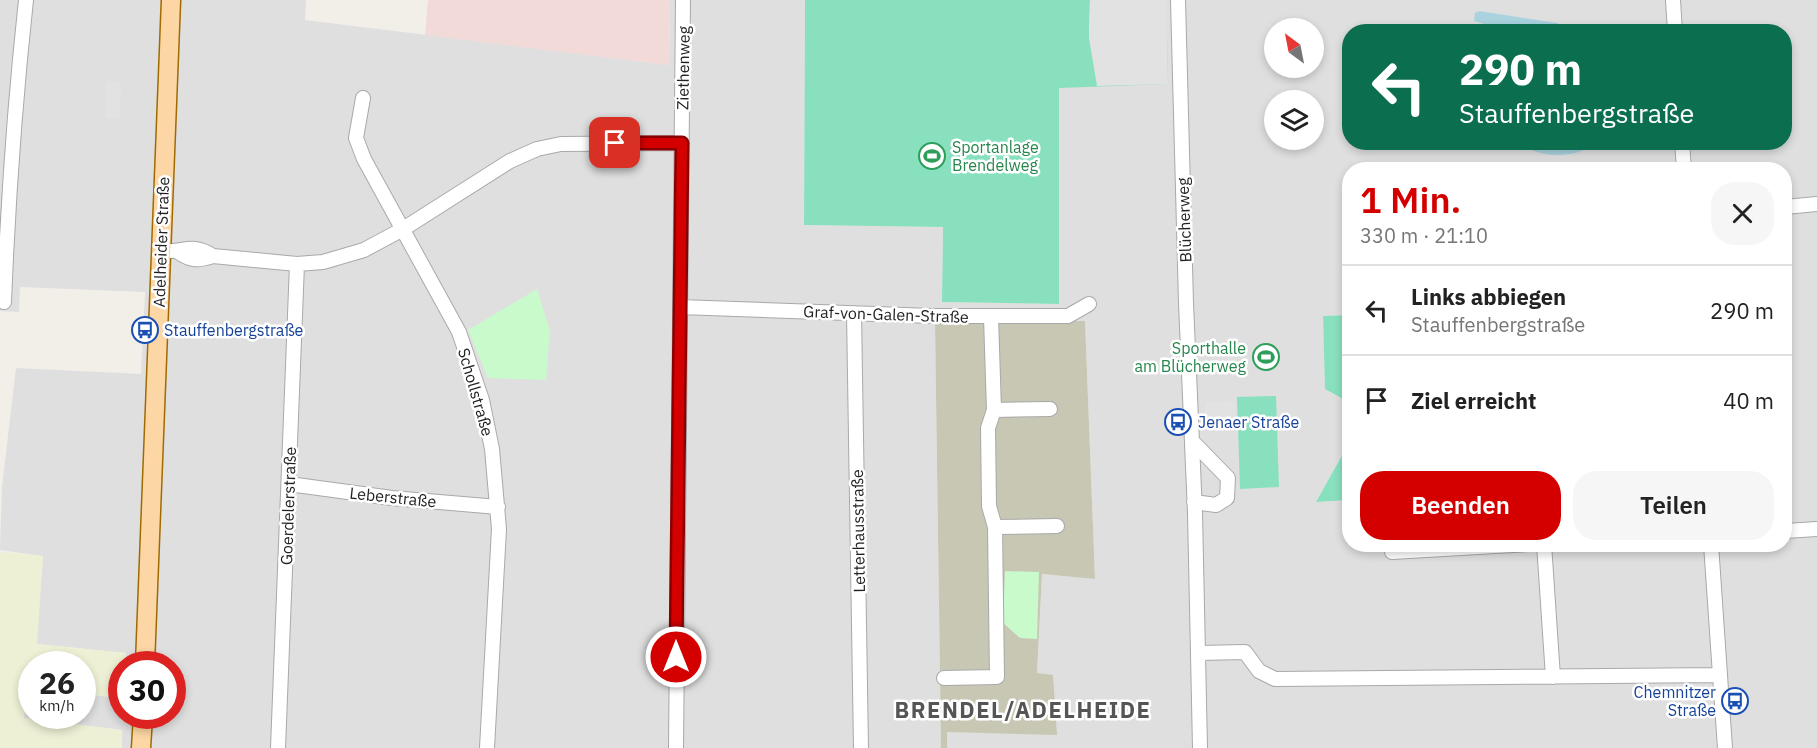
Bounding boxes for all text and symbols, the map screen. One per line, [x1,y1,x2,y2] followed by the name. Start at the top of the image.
[1264,18,1324,78] north arrow
[1264,18,1324,150] map controls
[672,25,694,110] street label: Ziethenweg
[1459,42,1582,97] text: 290 m
[1360,48,1438,126] icon: left
[1264,90,1324,150] button: layers
[1459,95,1694,130] text: Stauffenbergstraße
[589,117,640,168] pin
[598,126,631,159] icon: arrive
[952,137,1039,175] place label: Sportanlage Brendelweg
[917,141,947,171] sports icon: Sportanlage Brendelweg
[149,176,173,308] street label: Adelheider Straße
[1360,176,1461,223] text: 1 Min.
[1173,177,1195,263] street label: Blücherweg
[1711,182,1774,245] button: close
[1360,222,1488,249] text: 330 m · 21:10
[1411,282,1566,311] text: Links abbiegen
[1360,294,1393,327] icon: left
[1710,296,1774,325] text: 290 m
[803,301,969,327] street label: Graf-von-Galen-Straße
[1411,311,1585,338] text: Stauffenbergstraße
[130,315,160,345] bus stop icon: Stauffenbergstraße
[164,320,304,340] place label: Stauffenbergstraße
[1135,338,1247,376] place label: Sporthalle am Blücherweg
[1251,342,1281,372] sports icon: Sporthalle am Blücherweg
[454,346,498,439] street label: Schollstraße
[1360,384,1393,417] icon: arrive
[1411,386,1536,415] text: Ziel erreicht
[1723,386,1774,415] text: 40 m
[1163,407,1193,437] bus stop icon: Jenaer Straße
[1198,412,1300,432] place label: Jenaer Straße
[276,446,300,566] street label: Goerdelerstraße
[847,469,869,593] street label: Letterhausstraße
[1360,471,1561,540] button: Beenden
[1573,471,1774,540] button: Teilen
[349,482,438,512] street label: Leberstraße
[644,625,708,689] position arrow
[108,651,186,729] speed limit sign: 30
[39,663,75,702] text: 26
[1634,682,1716,720] place label: Chemnitzer Straße
[1720,686,1750,716] bus stop icon: Chemnitzer Straße
[895,695,1151,724] district label: BRENDEL/ADELHEIDE
[39,696,75,715] text: km/h

